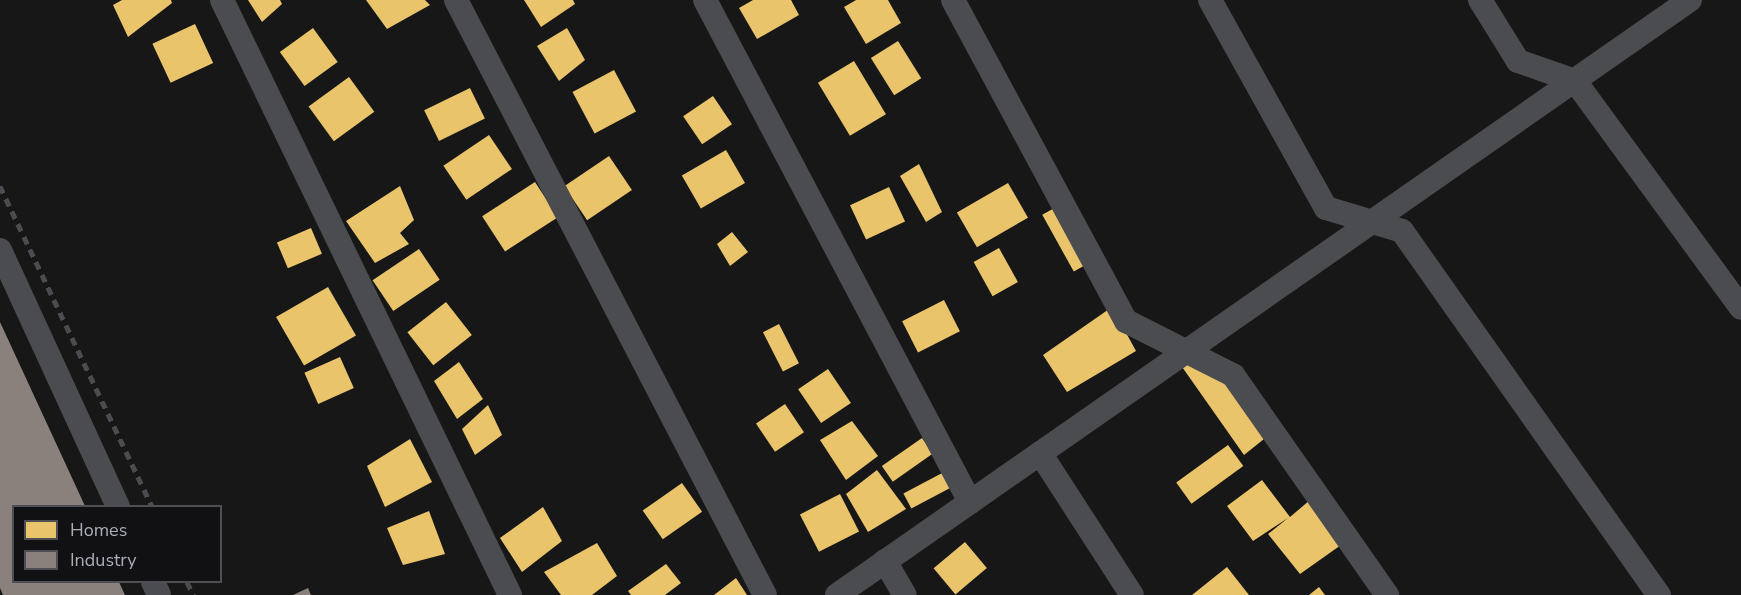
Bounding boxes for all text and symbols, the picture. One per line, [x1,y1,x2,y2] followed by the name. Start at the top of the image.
[12,505,222,583] legend
[70,518,127,542] text: Homes
[70,548,137,572] text: Industry

